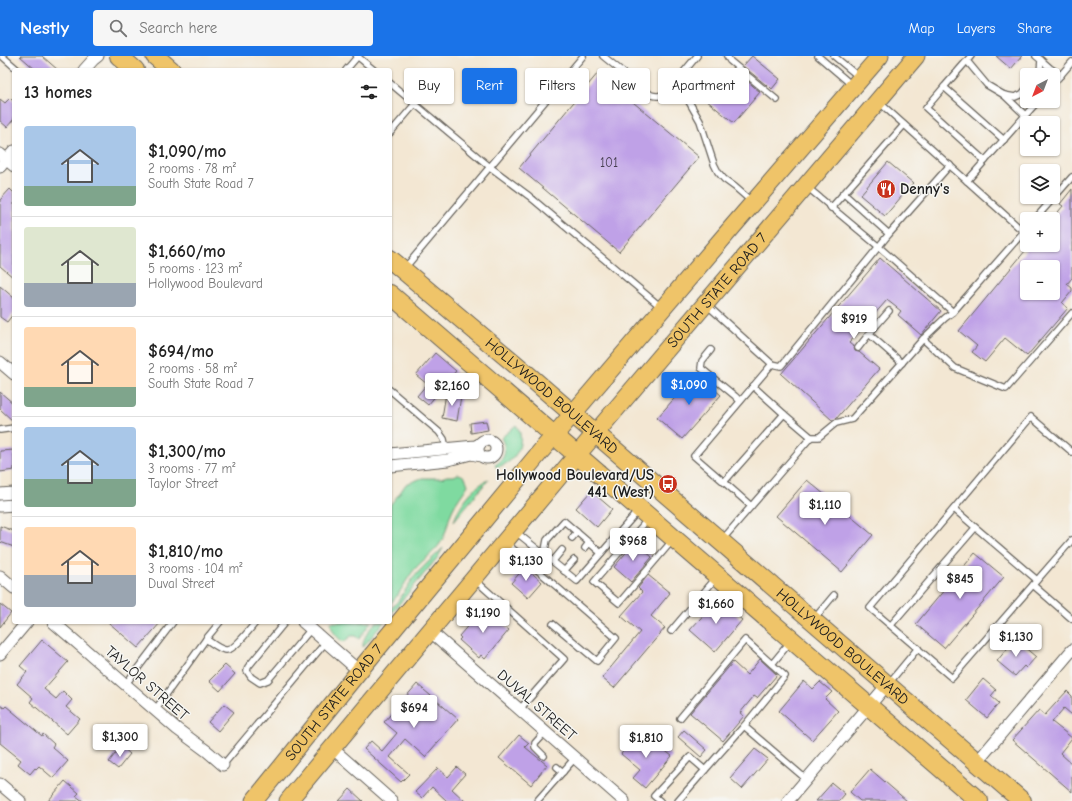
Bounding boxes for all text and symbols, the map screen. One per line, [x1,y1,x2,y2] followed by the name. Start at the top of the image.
[93,10,373,46] search box
[20,17,69,39] text: Nestly
[107,17,129,39] icon: search
[139,19,217,37] text: Search here
[908,20,935,37] text: Map
[957,20,995,37] text: Layers
[1017,20,1052,37] text: Share
[404,68,454,104] chip: Buy
[462,68,517,104] chip: Rent
[525,68,589,104] chip: Filters
[597,68,650,104] chip: New
[658,68,749,104] chip: Apartment
[1020,68,1060,108] north arrow
[1020,68,1060,300] map controls
[358,81,380,103] icon: filters
[24,83,92,102] text: 13 homes
[1020,116,1060,156] button: locate
[56,142,104,190] icon: home
[148,142,226,161] text: $1,090/mo
[600,155,618,170] house number: 101
[148,161,236,176] text: 2 rooms · 78 m²
[1020,164,1060,204] button: layers
[148,176,254,191] text: South State Road 7
[875,178,897,200] restaurant icon: Denny's
[900,180,949,198] place label: Denny's
[1020,212,1060,252] button: +
[663,229,771,351] street label: SOUTH STATE ROAD 7
[148,242,225,261] text: $1,660/mo
[56,243,104,291] icon: home
[1020,260,1060,300] button: −
[148,261,242,276] text: 5 rooms · 123 m²
[148,276,263,291] text: Hollywood Boulevard
[830,306,878,340] pin: $919
[841,311,867,326] text: $919
[482,334,622,458] street label: HOLLYWOOD BOULEVARD
[148,342,214,361] text: $694/mo
[56,343,104,391] icon: home
[148,361,237,376] text: 2 rooms · 58 m²
[656,372,722,406] pin: $1,090
[419,373,485,407] pin: $2,160
[148,376,254,391] text: South State Road 7
[670,377,708,392] text: $1,090
[434,378,470,393] text: $2,160
[148,442,226,461] text: $1,300/mo
[56,443,104,491] icon: home
[148,461,235,476] text: 3 rooms · 77 m²
[496,466,654,501] place label: Hollywood Boulevard/US 441 (West)
[657,473,679,495] bus stop icon: Hollywood Boulevard/US 441 (West)
[148,476,218,491] text: Taylor Street
[792,492,858,526] pin: $1,110
[808,497,842,512] text: $1,110
[609,528,657,562] pin: $968
[619,533,647,548] text: $968
[148,542,223,561] text: $1,810/mo
[56,543,104,591] icon: home
[493,548,559,582] pin: $1,130
[509,553,543,568] text: $1,130
[148,561,242,576] text: 3 rooms · 104 m²
[936,566,984,600] pin: $845
[946,571,974,586] text: $845
[148,576,214,591] text: Duval Street
[773,584,913,709] street label: HOLLYWOOD BOULEVARD
[683,591,749,625] pin: $1,660
[698,596,734,611] text: $1,660
[450,600,516,634] pin: $1,190
[466,605,500,620] text: $1,190
[983,624,1049,658] pin: $1,130
[999,629,1033,644] text: $1,130
[281,640,387,764] street label: SOUTH STATE ROAD 7
[102,642,193,724] street label: TAYLOR STREET
[494,666,580,744] street label: DUVAL STREET
[390,695,438,729] pin: $694
[400,700,428,715] text: $694
[87,724,153,758] pin: $1,300
[613,725,679,759] pin: $1,810
[102,729,138,744] text: $1,300
[629,730,663,745] text: $1,810

